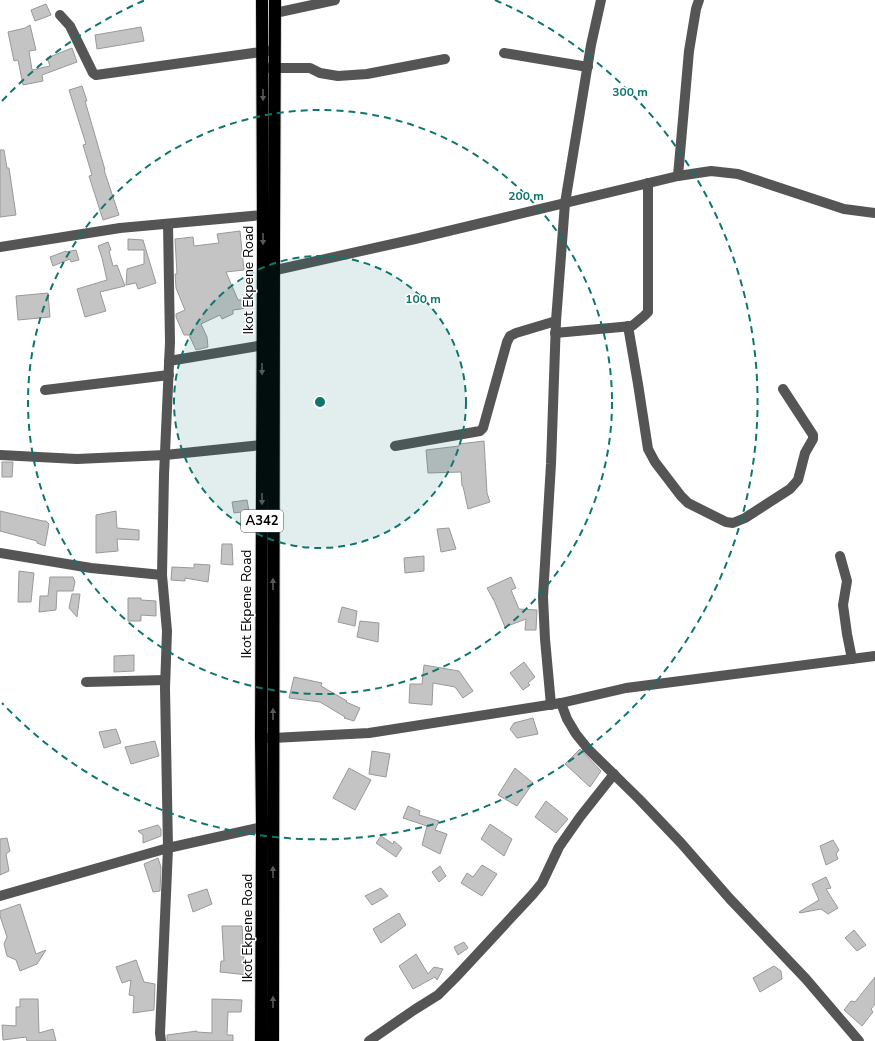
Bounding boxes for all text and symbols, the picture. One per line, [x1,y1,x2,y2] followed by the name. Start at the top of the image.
[612,84,648,100] text: 300 m
[260,89,266,102] one-way arrow
[508,188,544,204] text: 200 m
[239,226,258,334] street label: Ikot Ekpene Road
[260,233,266,246] one-way arrow
[405,291,441,307] text: 100 m
[259,363,265,376] one-way arrow
[313,395,327,409] centre of rings
[259,493,265,506] one-way arrow
[241,510,283,532] road number: A342
[237,550,256,658] street label: Ikot Ekpene Road
[270,577,276,590] one-way arrow
[270,707,276,720] one-way arrow
[270,865,276,878] one-way arrow
[238,874,257,982] street label: Ikot Ekpene Road
[270,995,276,1008] one-way arrow

